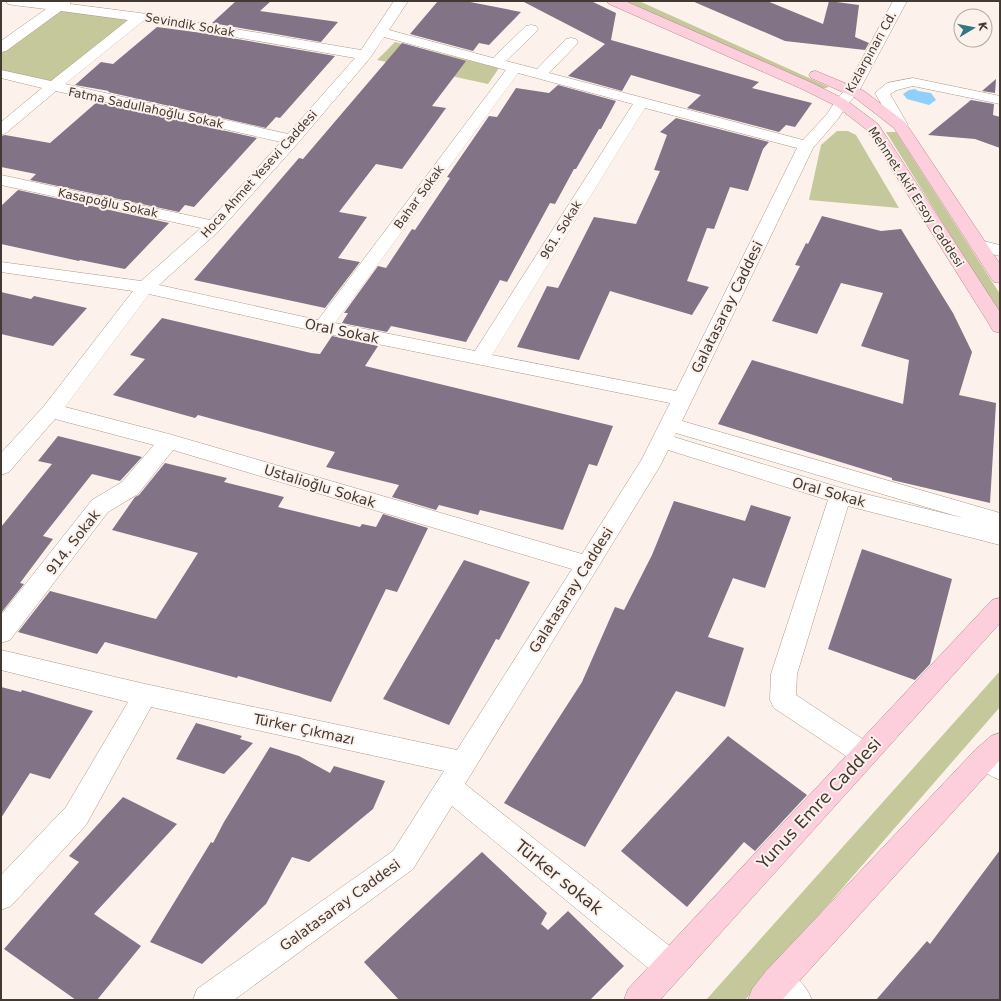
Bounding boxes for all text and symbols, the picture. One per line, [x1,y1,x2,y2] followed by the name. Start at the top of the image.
[953,8,993,48] north arrow
[843,9,899,95] street label: Kızlarpınarı Cd.
[144,10,236,40] street label: Sevindik Sokak
[975,21,990,32] text: K
[67,85,225,131] street label: Fatma Sadullahoğlu Sokak
[198,107,320,241] street label: Hoca Ahmet Yesevi Caddesi
[865,124,967,270] street label: Mehmet Akif Ersoy Caddesi
[391,162,447,232] street label: Bahar Sokak
[57,186,159,220] street label: Kasapoğlu Sokak
[537,198,585,262] street label: 961. Sokak
[688,238,766,376] street label: Galatasaray Caddesi
[303,315,382,347] street label: Oral Sokak
[262,461,379,511] street label: Ustalioğlu Sokak
[790,474,868,510] street label: Oral Sokak
[43,506,104,578] street label: 914. Sokak
[526,524,616,656] street label: Galatasaray Caddesi
[251,710,356,748] street label: Türker Çıkmazı
[752,733,885,874] street label: Yunus Emre Caddesi
[510,835,607,919] street label: Türker sokak
[277,856,403,954] street label: Galatasaray Caddesi

